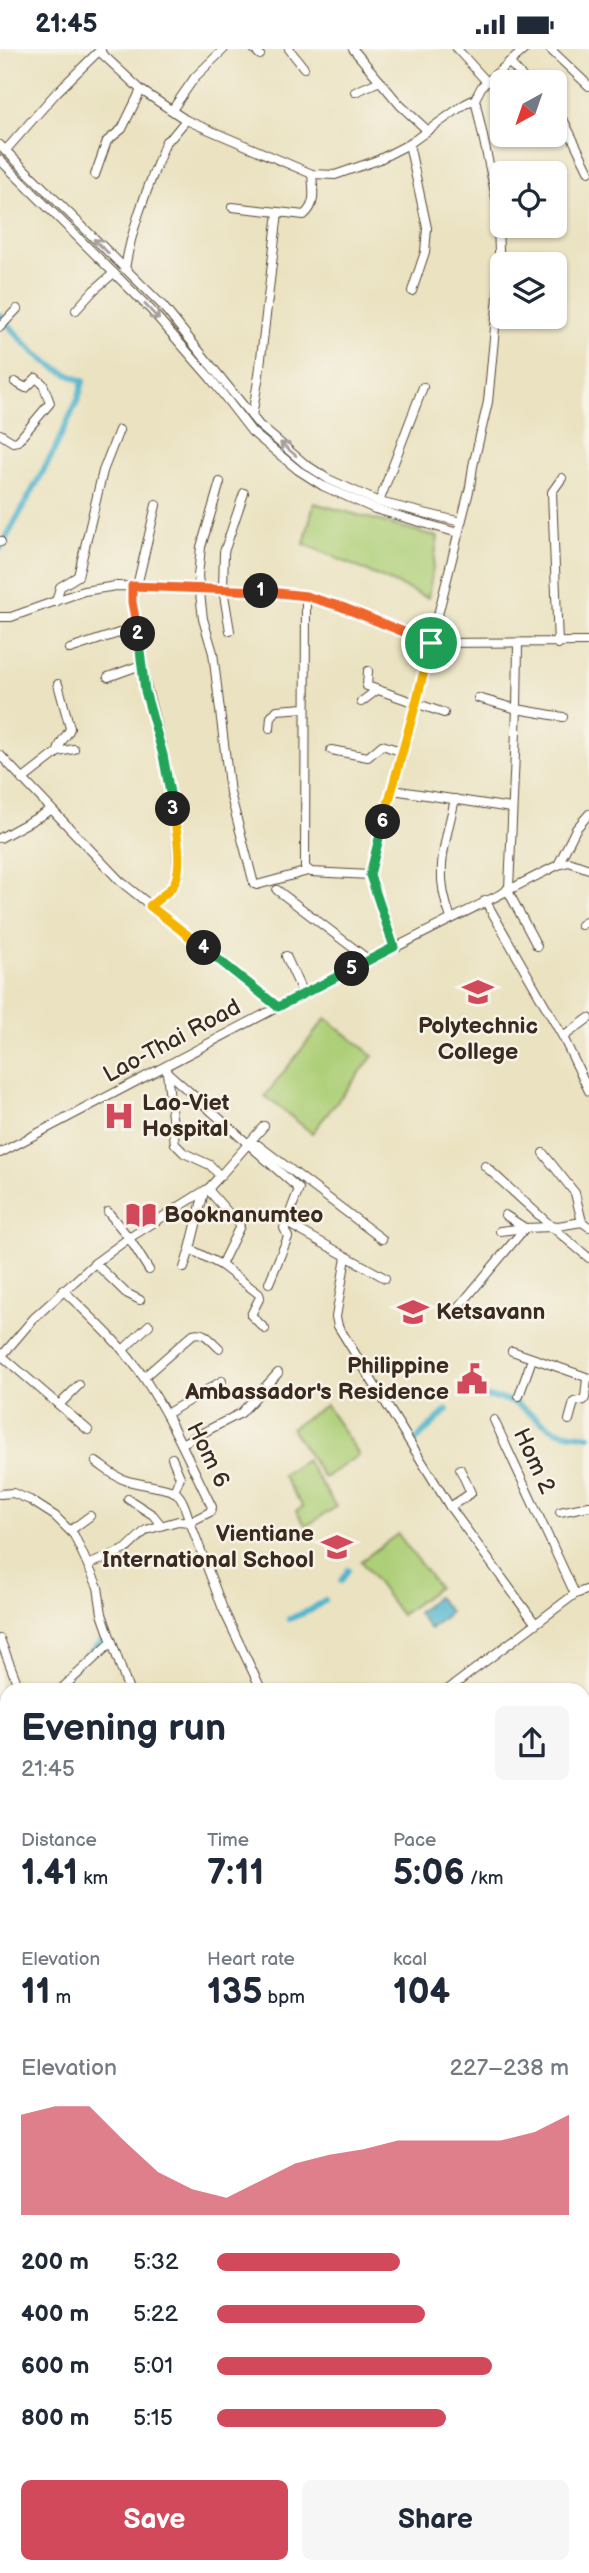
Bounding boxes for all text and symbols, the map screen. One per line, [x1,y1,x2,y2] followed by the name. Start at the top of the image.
[35,9,98,40] text: 21:45
[490,70,567,147] north arrow
[490,70,567,329] map controls
[490,161,567,238] button: locate
[93,237,110,254] one-way arrow
[490,252,567,329] button: layers
[144,303,161,320] one-way arrow
[279,441,297,457] one-way arrow
[244,573,278,609] pin: 1
[257,579,265,602] text: 1
[401,613,461,673] pin
[120,617,156,651] pin: 2
[132,622,143,645] text: 2
[412,624,450,662] icon: arrive
[156,791,190,827] pin: 3
[167,797,178,820] text: 3
[366,805,400,839] pin: 6
[377,810,388,833] text: 6
[186,930,222,965] pin: 4
[198,936,209,959] text: 4
[334,951,370,986] pin: 5
[346,957,357,980] text: 5
[461,975,495,1009] school or university icon: Polytechnic College
[99,993,245,1089] street label: Lao-Thai Road
[418,1012,538,1066] place label: Polytechnic College
[142,1089,230,1143] place label: Lao-Viet Hospital
[102,1099,136,1133] hospital icon: Lao-Viet Hospital
[124,1198,158,1232] library icon: Booknanumteo
[164,1201,323,1229] place label: Booknanumteo
[396,1295,430,1329] school or university icon: Ketsavann
[436,1298,545,1326] place label: Ketsavann
[184,1352,449,1406] place label: Philippine Ambassador's Residence
[455,1362,489,1396] public building icon: Philippine Ambassador's Residence
[180,1418,236,1492] street label: Hom 6
[507,1424,561,1498] street label: Hom 2
[102,1520,314,1574] place label: Vientiane International School
[320,1530,354,1564] school or university icon: Vientiane International School
[21,1706,226,1751] text: Evening run
[495,1706,569,1780] button: share
[21,1755,75,1783] text: 21:45
[21,1829,97,1852] text: Distance
[207,1829,249,1852] text: Time
[393,1829,436,1852] text: Pace
[21,1852,78,1895] text: 1.41
[207,1852,264,1895] text: 7:11
[393,1852,465,1895] text: 5:06
[78,1867,108,1890] text: km
[465,1867,503,1890] text: /km
[21,1948,100,1971] text: Elevation
[207,1948,295,1971] text: Heart rate
[393,1948,427,1971] text: kcal
[21,1971,50,2014] text: 11
[207,1971,262,2014] text: 135
[393,1971,450,2014] text: 104
[50,1986,71,2009] text: m
[262,1986,305,2009] text: bpm
[21,2054,117,2082] text: Elevation
[450,2054,569,2082] text: 227–238 m
[21,2248,89,2276] text: 200 m
[133,2248,179,2276] text: 5:32
[21,2300,89,2328] text: 400 m
[133,2300,178,2328] text: 5:22
[21,2352,89,2380] text: 600 m
[133,2352,173,2380] text: 5:01
[21,2404,89,2432] text: 800 m
[133,2404,173,2432] text: 5:15
[21,2480,288,2560] button: Save
[302,2480,569,2560] button: Share

